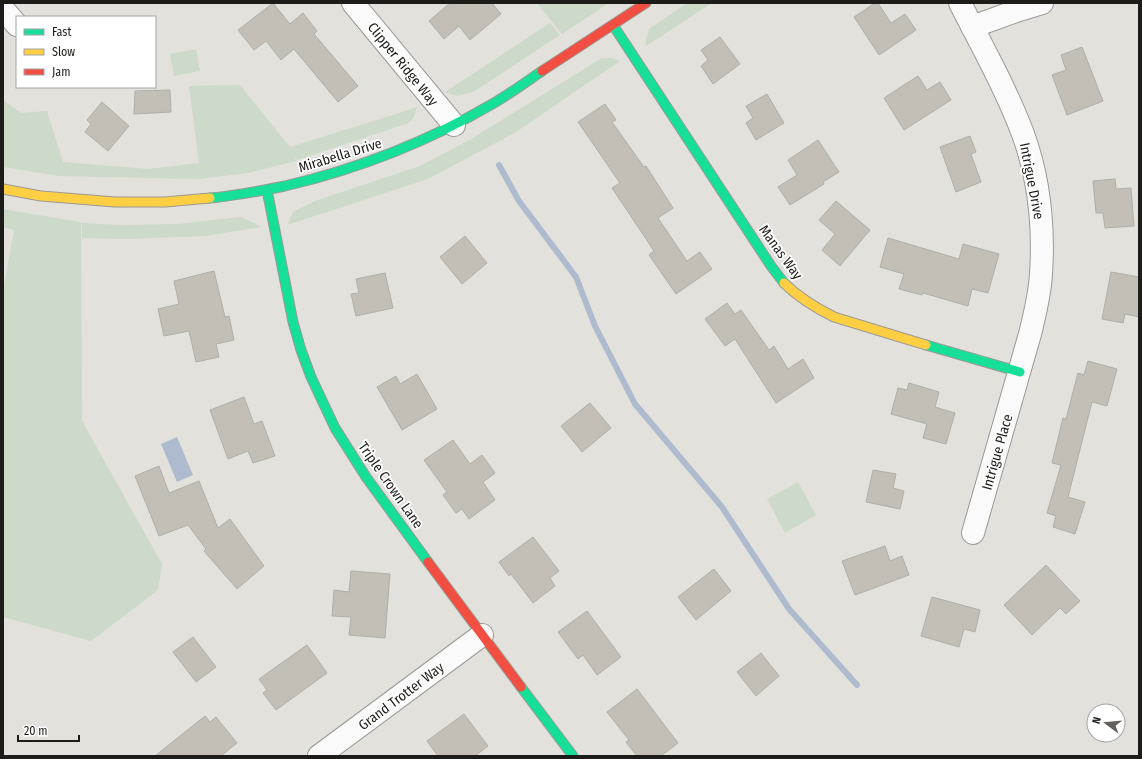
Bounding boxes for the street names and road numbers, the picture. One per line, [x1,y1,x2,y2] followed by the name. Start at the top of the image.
[364,19,442,110] street label: Clipper Ridge Way
[296,135,384,176] street label: Mirabella Drive
[1016,141,1047,221] street label: Intrigue Drive
[755,222,806,283] street label: Manas Way
[979,412,1016,492] street label: Intrigue Place
[354,439,427,532] street label: Triple Crown Lane
[355,658,448,734] street label: Grand Trotter Way

